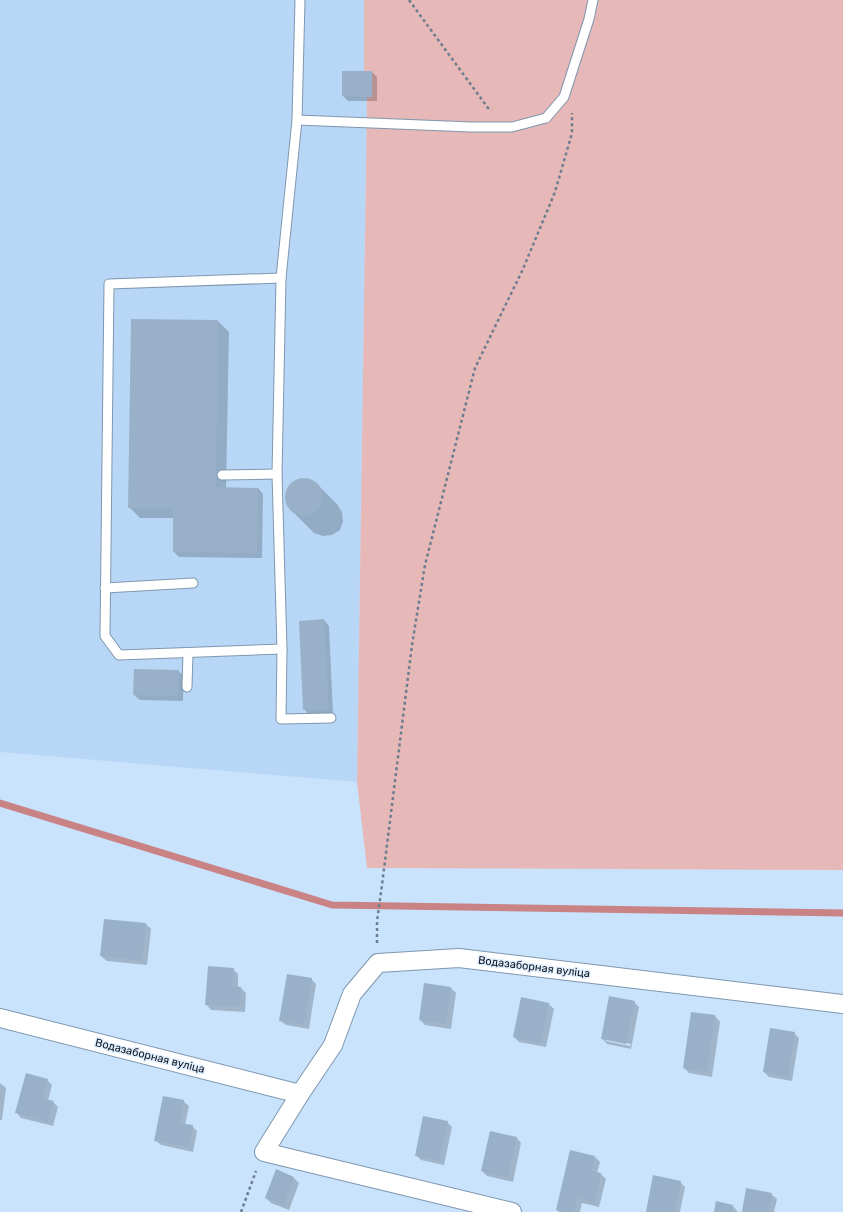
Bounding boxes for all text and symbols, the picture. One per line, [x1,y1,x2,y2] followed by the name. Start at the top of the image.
[477,954,591,980] street label: Водазаборная вуліца
[94,1036,206,1076] street label: Водазаборная вуліца

